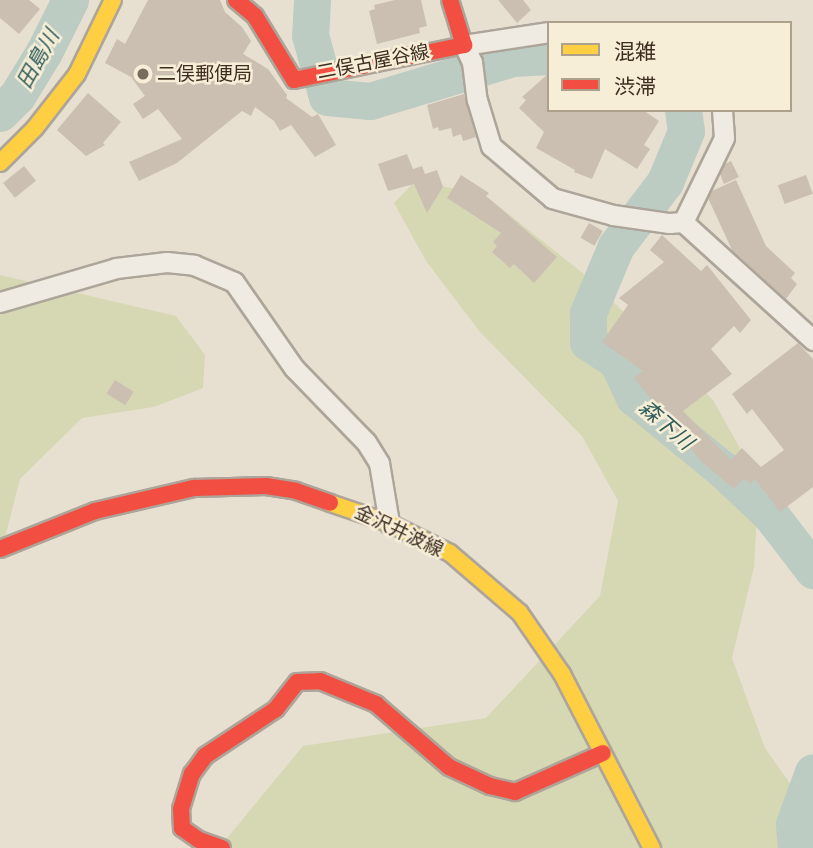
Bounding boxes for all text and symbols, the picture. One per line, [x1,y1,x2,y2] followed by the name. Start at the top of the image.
[547,21,792,112] legend
[12,25,64,93] water label: 田島川
[315,40,431,84] street label: 二俣古屋谷線
[614,40,656,64] text: 混雑
[157,63,252,85] place label: 二俣郵便局
[135,66,151,82] marker: 二俣郵便局
[614,75,656,99] text: 渋滞
[634,395,698,455] water label: 森下川
[351,501,447,561] street label: 金沢井波線

